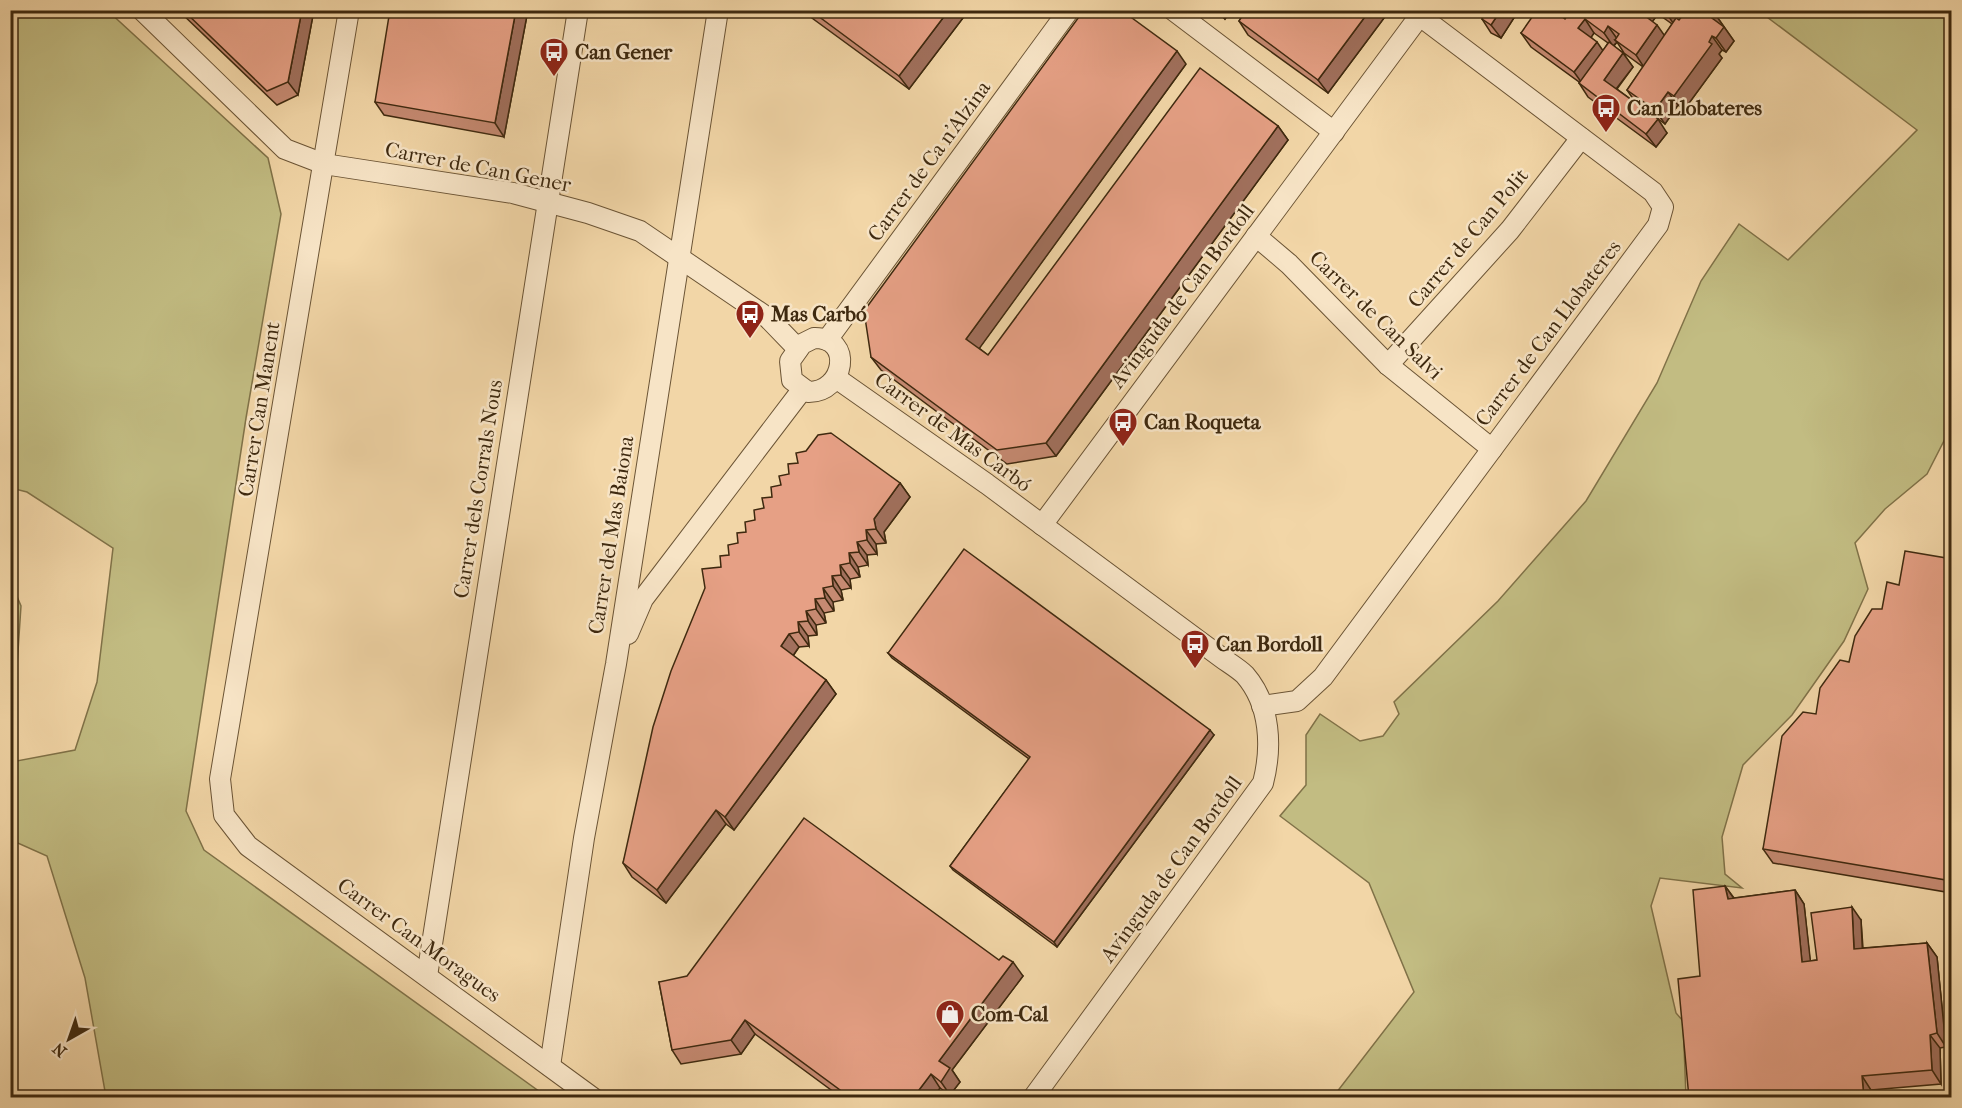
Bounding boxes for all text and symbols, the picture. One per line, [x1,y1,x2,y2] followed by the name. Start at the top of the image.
[538,36,570,78] bus stop icon: Can Gener
[575,40,673,64] place label: Can Gener
[863,76,995,246] street label: Carrer de Ca n'Alzina
[1590,92,1622,134] bus stop icon: Can Llobateres
[1627,96,1762,120] place label: Can Llobateres
[383,137,573,197] street label: Carrer de Can Gener
[1403,163,1534,312] street label: Carrer de Can Polit
[1104,199,1259,394] street label: Avinguda de Can Bordoll
[1470,235,1626,431] street label: Carrer de Can Llobateres
[1305,246,1447,384] street label: Carrer de Can Salvi
[734,298,766,340] bus stop icon: Mas Carbó
[770,302,867,326] place label: Mas Carbó
[233,319,285,498] street label: Carrer Can Manent
[870,367,1036,497] street label: Carrer de Mas Carbó
[449,378,507,600] street label: Carrer dels Corrals Nous
[1107,406,1139,448] bus stop icon: Can Roqueta
[1144,410,1262,434] place label: Can Roqueta
[583,434,639,636] street label: Carrer del Mas Baiona
[1179,628,1211,670] bus stop icon: Can Bordoll
[1216,632,1323,656] place label: Can Bordoll
[1095,771,1247,968] street label: Avinguda de Can Bordoll
[333,873,505,1007] street label: Carrer Can Moragues
[934,998,966,1040] shop icon: Com-Cal
[971,1002,1048,1026] place label: Com-Cal
[39,1009,99,1069] north arrow
[48,1038,70,1061] text: N

